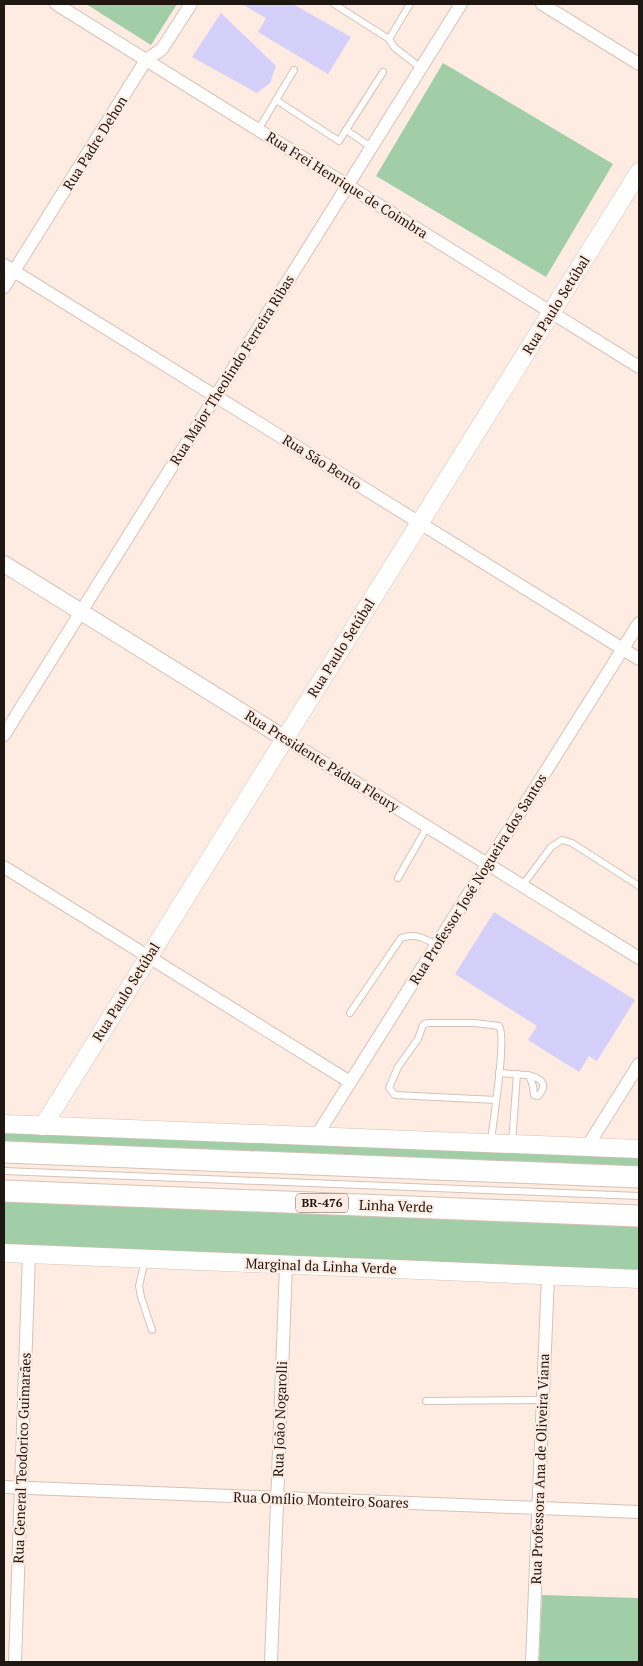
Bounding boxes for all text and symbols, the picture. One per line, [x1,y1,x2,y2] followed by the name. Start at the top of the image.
[58,91,132,193] street label: Rua Padre Dehon
[263,127,432,242] street label: Rua Frei Henrique de Coimbra
[518,252,594,358] street label: Rua Paulo Setúbal
[165,271,298,468] street label: Rua Major Theolindo Ferreira Ribas
[279,430,366,494] street label: Rua São Bento
[303,595,379,701] street label: Rua Paulo Setúbal
[242,705,404,816] street label: Rua Presidente Pádua Fleury
[404,770,551,988] street label: Rua Professor José Nogueira dos Santos
[88,939,164,1045] street label: Rua Paulo Setúbal
[296,1194,348,1212] road number: BR-476
[359,1195,433,1216] street label: Linha Verde
[245,1253,397,1278] street label: Marginal da Linha Verde
[8,1352,35,1564] street label: Rua General Teodorico Guimarães
[526,1353,553,1585] street label: Rua Professora Ana de Oliveira Viana
[268,1361,291,1477] street label: Rua João Nogarolli
[233,1487,409,1512] street label: Rua Omílio Monteiro Soares

